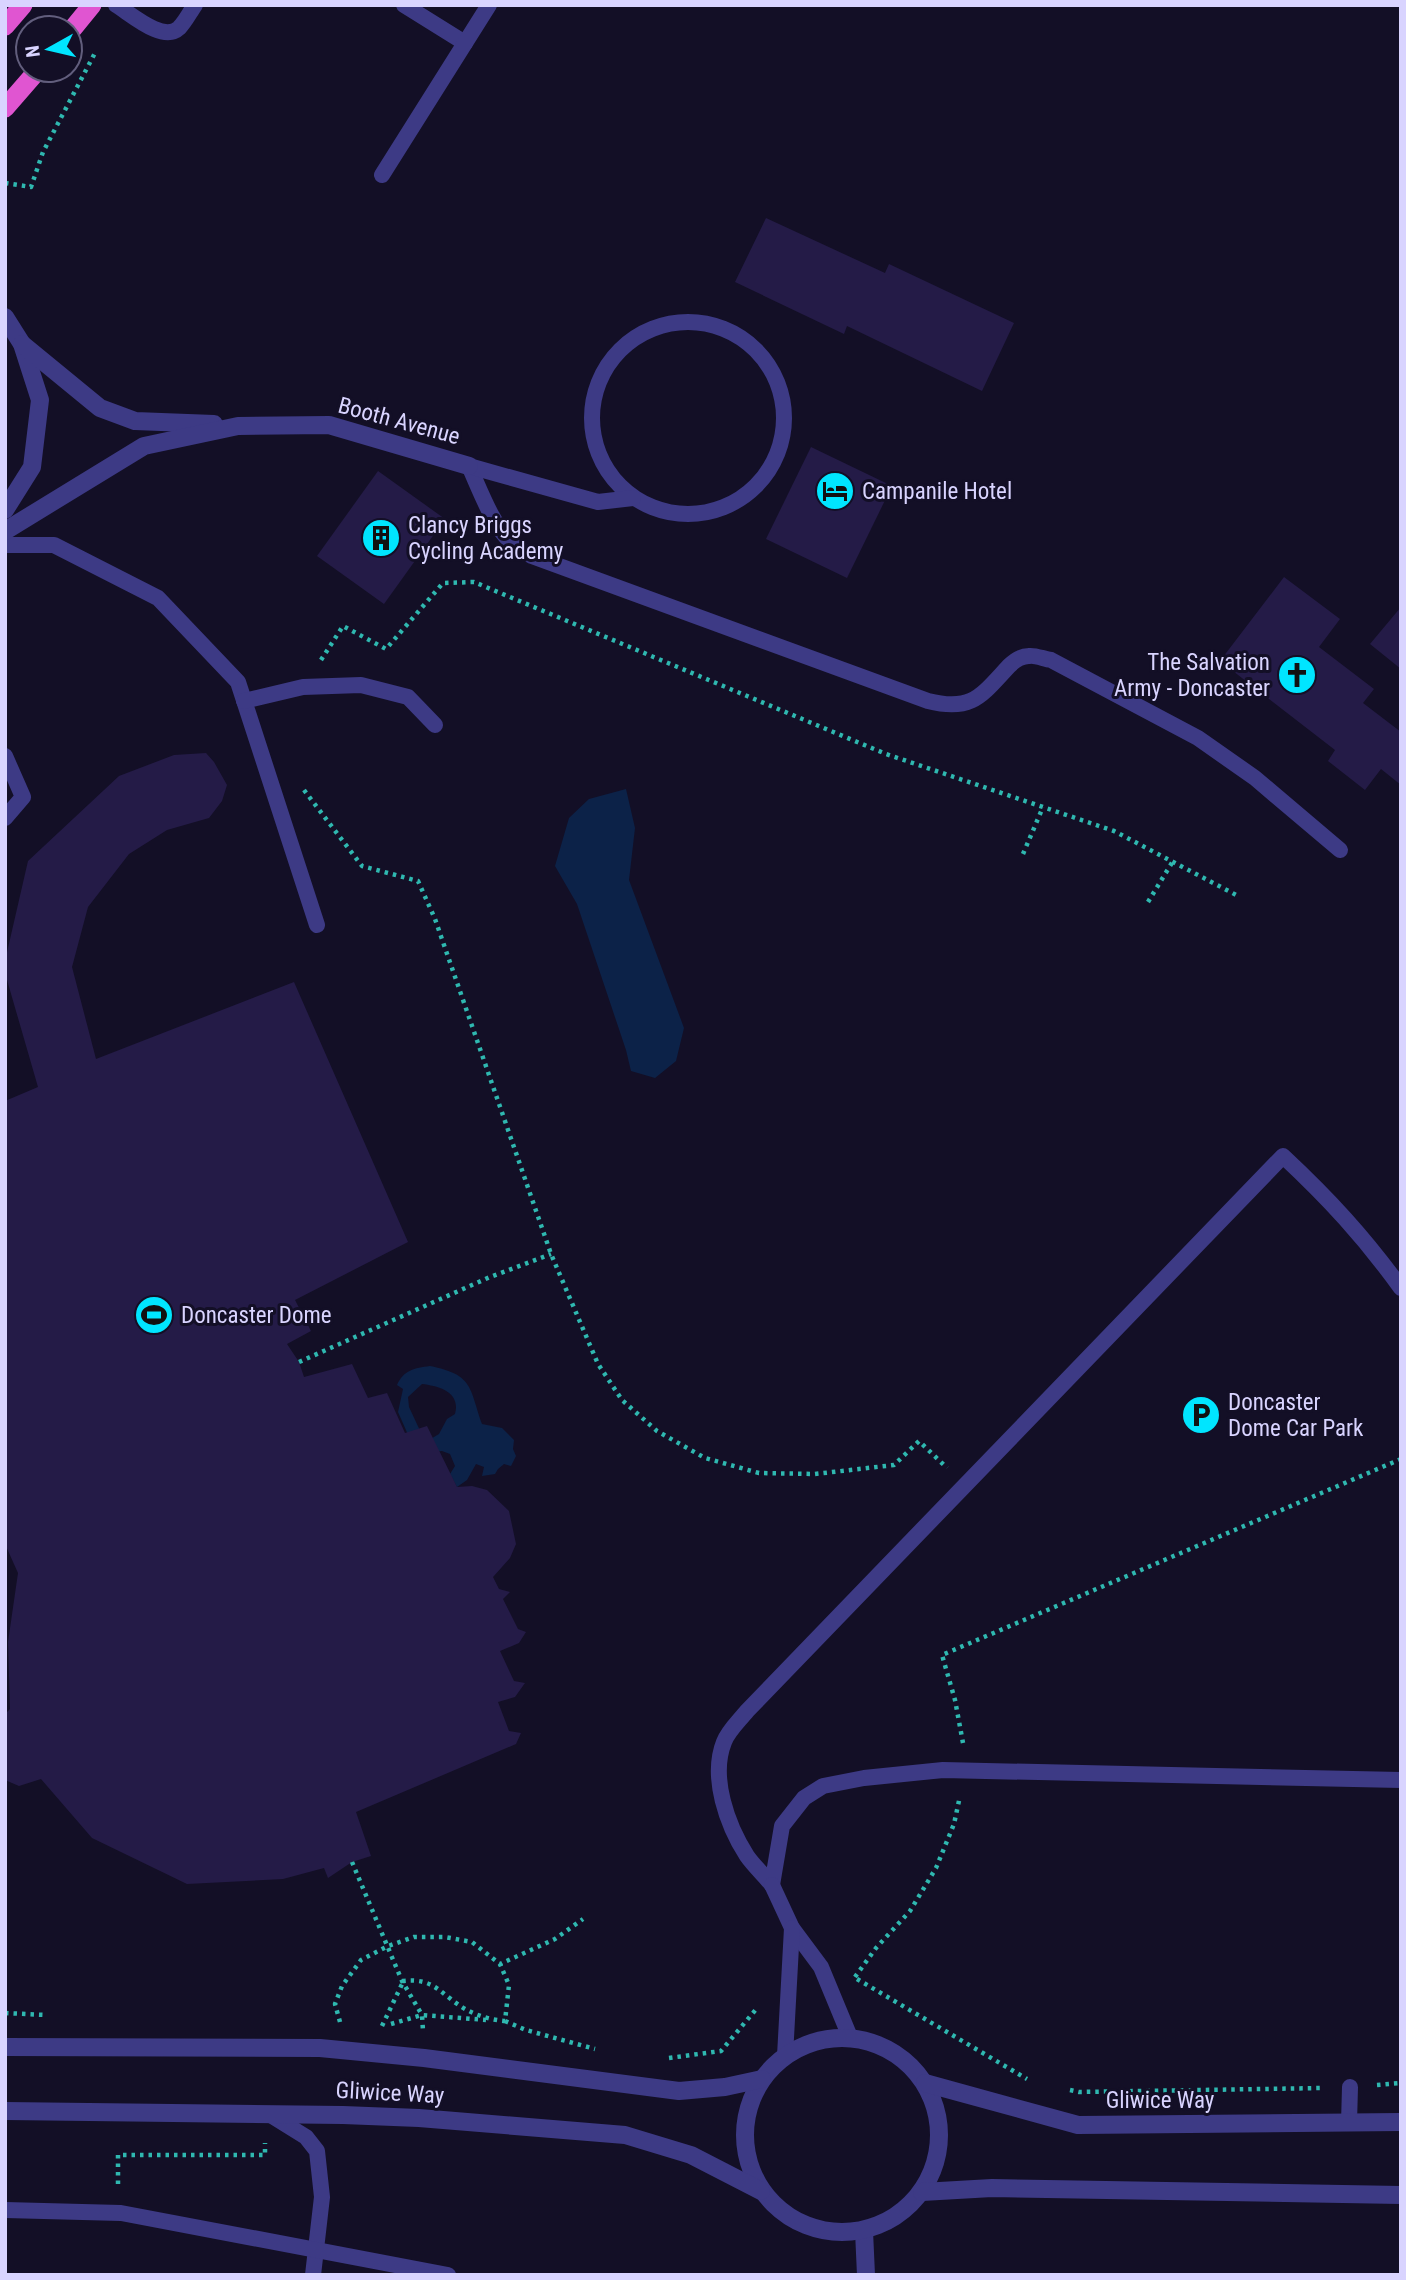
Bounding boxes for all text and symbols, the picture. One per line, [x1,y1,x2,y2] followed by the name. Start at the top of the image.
[14,14,84,84] north arrow
[20,44,45,59] text: N
[335,392,463,450] street label: Booth Avenue
[814,470,856,512] hotel icon: Campanile Hotel
[862,478,1012,505] place label: Campanile Hotel
[408,512,564,565] place label: Clancy Briggs Cycling Academy
[360,517,402,559] building icon: Clancy Briggs Cycling Academy
[1114,649,1270,702] place label: The Salvation Army - Doncaster
[1276,654,1318,696] church icon: The Salvation Army - Doncaster
[133,1294,175,1336] sports icon: Doncaster Dome
[181,1302,332,1329] place label: Doncaster Dome
[1228,1389,1364,1442] place label: Doncaster Dome Car Park
[1180,1394,1222,1436] parking icon: Doncaster Dome Car Park
[335,2077,445,2109] street label: Gliwice Way
[1106,2087,1215,2114] street label: Gliwice Way

